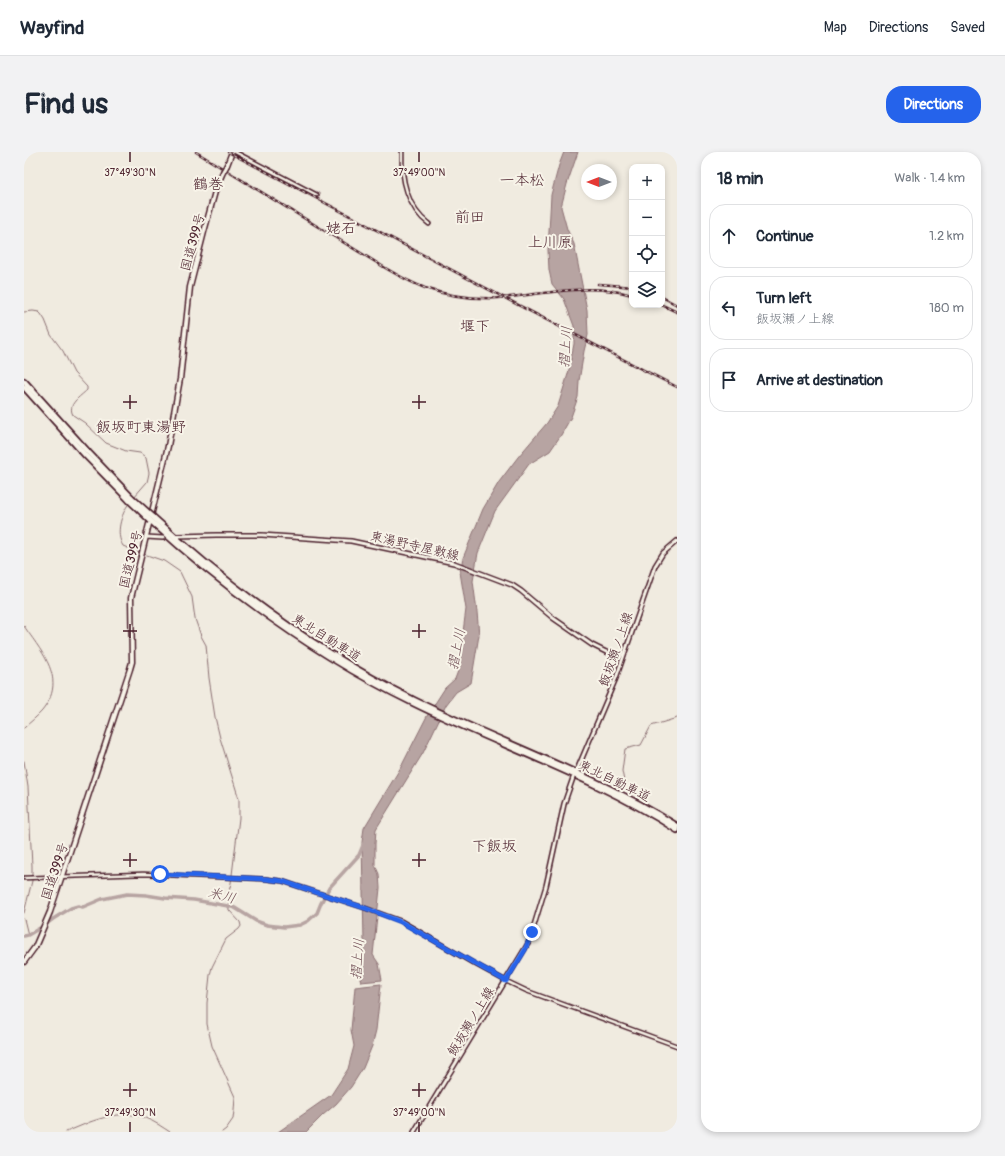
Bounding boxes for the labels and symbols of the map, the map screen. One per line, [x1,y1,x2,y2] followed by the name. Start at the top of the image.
[581,164,617,200] north arrow
[104,167,156,179] text: 37°49'30"N
[393,167,446,179] text: 37°49'00"N
[499,171,545,190] district label: 一本松
[193,175,224,194] district label: 鶴巻
[455,208,485,227] district label: 前田
[178,211,208,273] street label: 国道399号
[326,219,356,238] district label: 姥石
[527,233,573,252] district label: 上川原
[460,317,490,336] district label: 堰下
[556,325,575,369] water label: 摺上川
[96,418,186,437] district label: 飯坂町東湯野
[116,528,146,590] street label: 国道399号
[369,528,462,564] street label: 東湯野寺屋敷線
[596,609,637,689] street label: 飯坂瀬ノ上線
[289,610,364,665] street label: 東北自動車道
[444,627,469,671] water label: 摺上川
[576,757,653,805] street label: 東北自動車道
[471,837,517,856] district label: 下飯坂
[38,840,72,902] street label: 国道399号
[151,865,169,883] route start
[206,884,238,907] water label: 米川
[523,923,541,941] route end
[347,937,368,981] water label: 摺上川
[444,983,498,1059] street label: 飯坂瀬ノ上線
[104,1107,156,1119] text: 37°49'30"N
[393,1107,446,1119] text: 37°49'00"N

